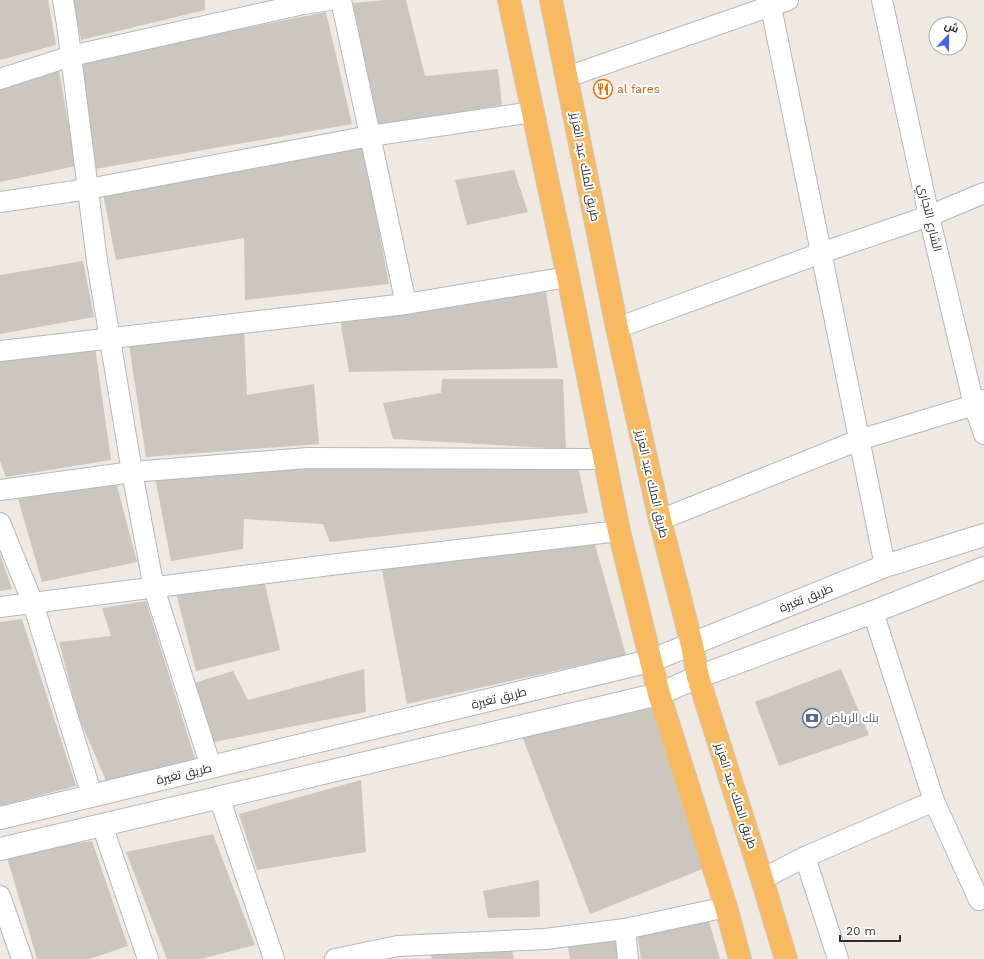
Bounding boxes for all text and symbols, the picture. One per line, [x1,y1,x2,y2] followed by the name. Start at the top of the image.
[928,16,968,56] north arrow
[943,19,961,36] text: ش
[592,78,614,100] restaurant icon: al fares
[617,82,660,96] place label: al fares
[567,111,602,223] street label: طريق الملك عبد العزيز
[912,183,945,254] street label: الشارع التجاري
[633,428,671,539] street label: طريق الملك عبد العزيز
[777,581,835,615] street label: طريق تغيرة
[470,684,528,712] street label: طريق تغيرة
[801,707,823,729] bank icon: بنك الرياض
[826,711,879,725] place label: بنك الرياض
[712,740,760,851] street label: طريق الملك عبد العزيز
[155,761,213,787] street label: طريق تغيرة
[840,917,900,943] scale bar
[846,924,876,938] text: 20 m

